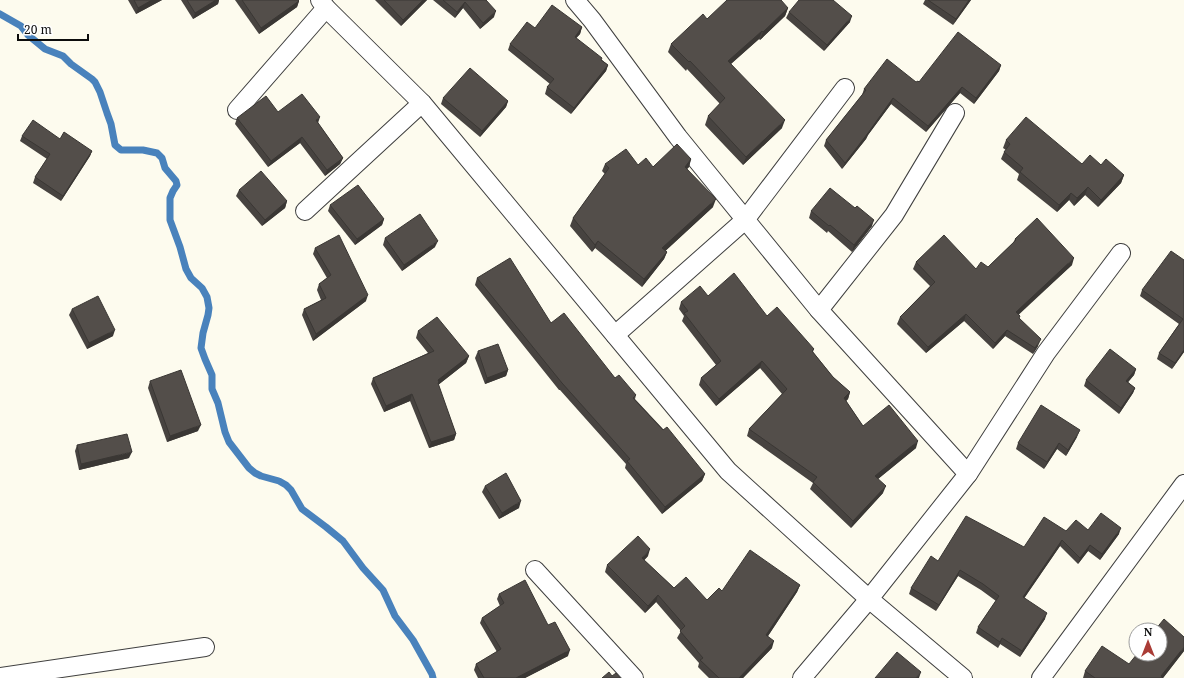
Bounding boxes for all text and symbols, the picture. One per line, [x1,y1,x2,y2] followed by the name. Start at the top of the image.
[18,16,88,42] scale bar
[24,21,52,38] text: 20 m
[1128,622,1168,662] north arrow
[1144,624,1153,639] text: N

